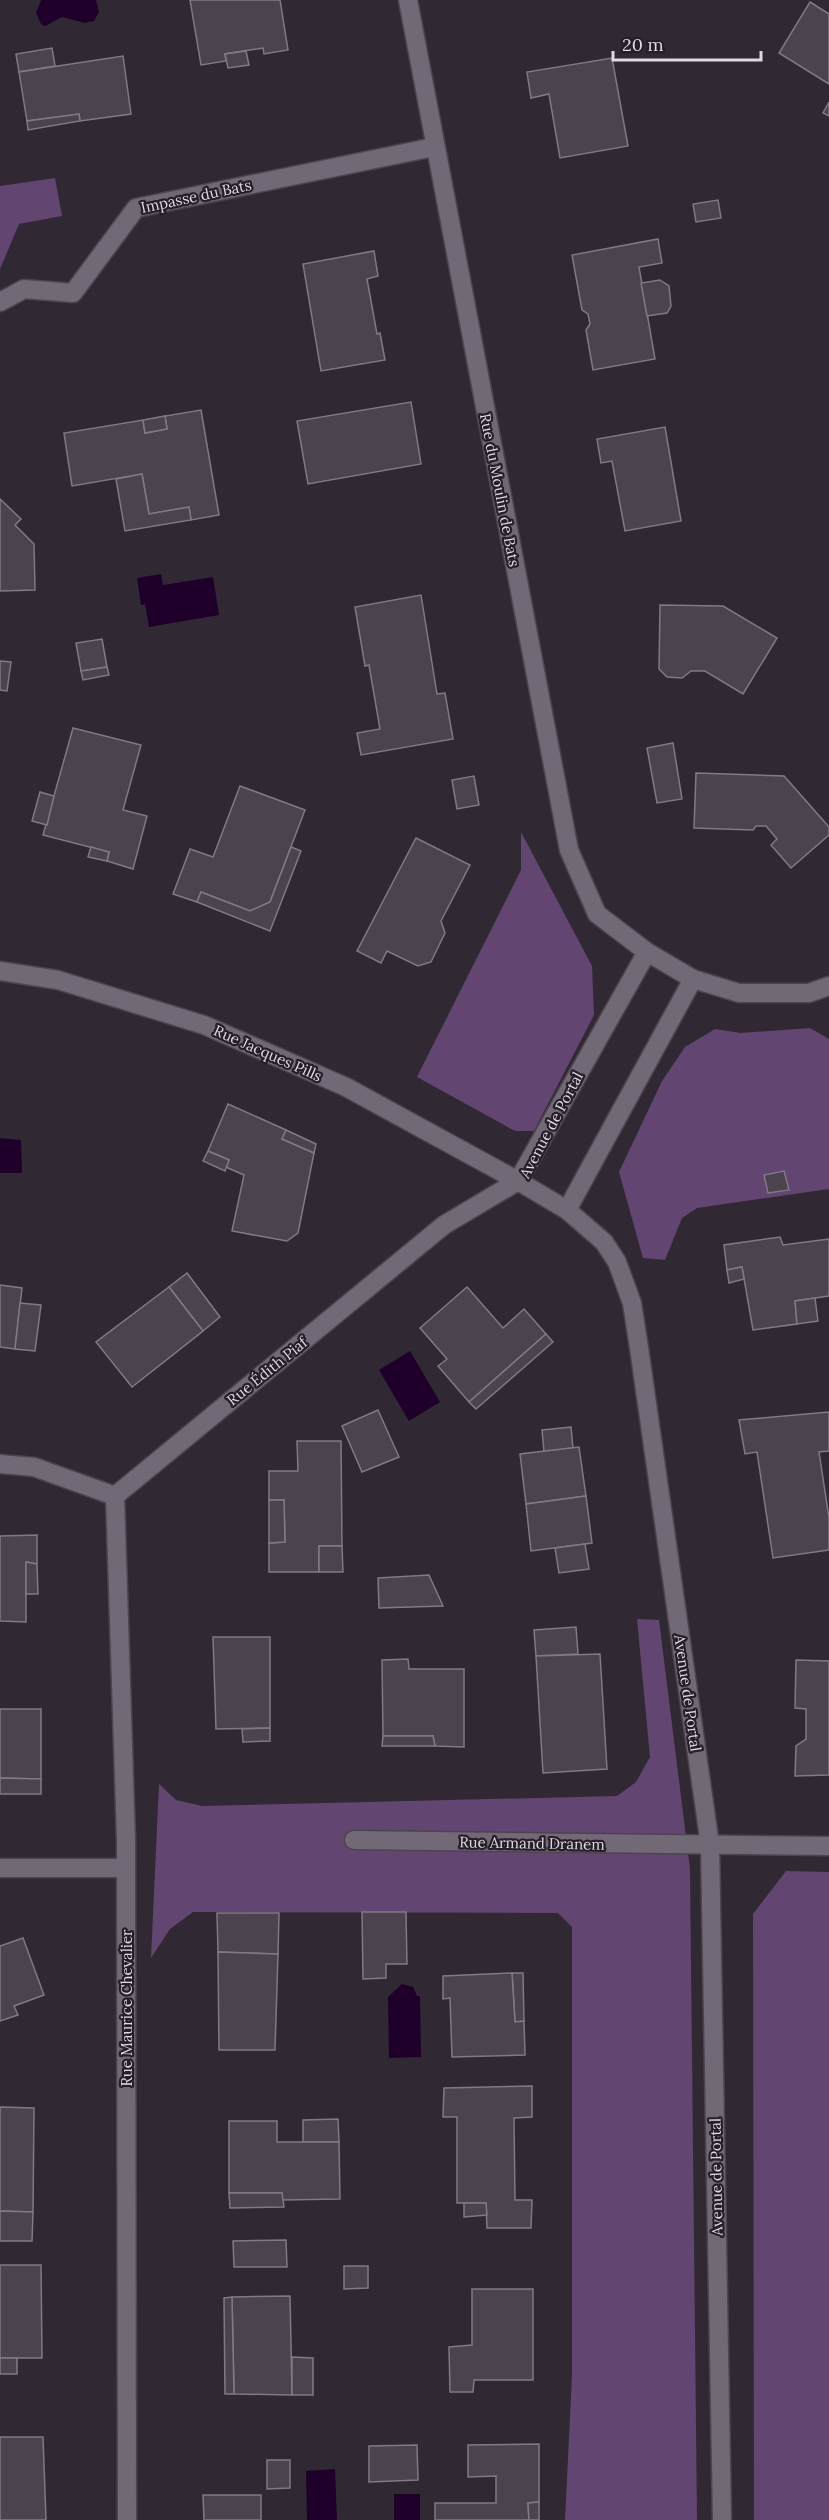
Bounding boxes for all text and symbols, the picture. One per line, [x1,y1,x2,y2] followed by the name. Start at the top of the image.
[613,24,762,62] scale bar
[622,33,664,56] text: 20 m
[139,175,253,217] street label: Impasse du Bats
[476,412,524,568] street label: Rue du Moulin de Bats
[211,1021,325,1085] street label: Rue Jacques Pills
[514,1069,587,1182] street label: Avenue de Portal
[223,1332,312,1409] street label: Rue Édith Piaf
[670,1632,706,1753] street label: Avenue de Portal
[459,1832,605,1854] street label: Rue Armand Dranem
[117,1929,136,2087] street label: Rue Maurice Chevalier
[705,2118,727,2237] street label: Avenue de Portal

